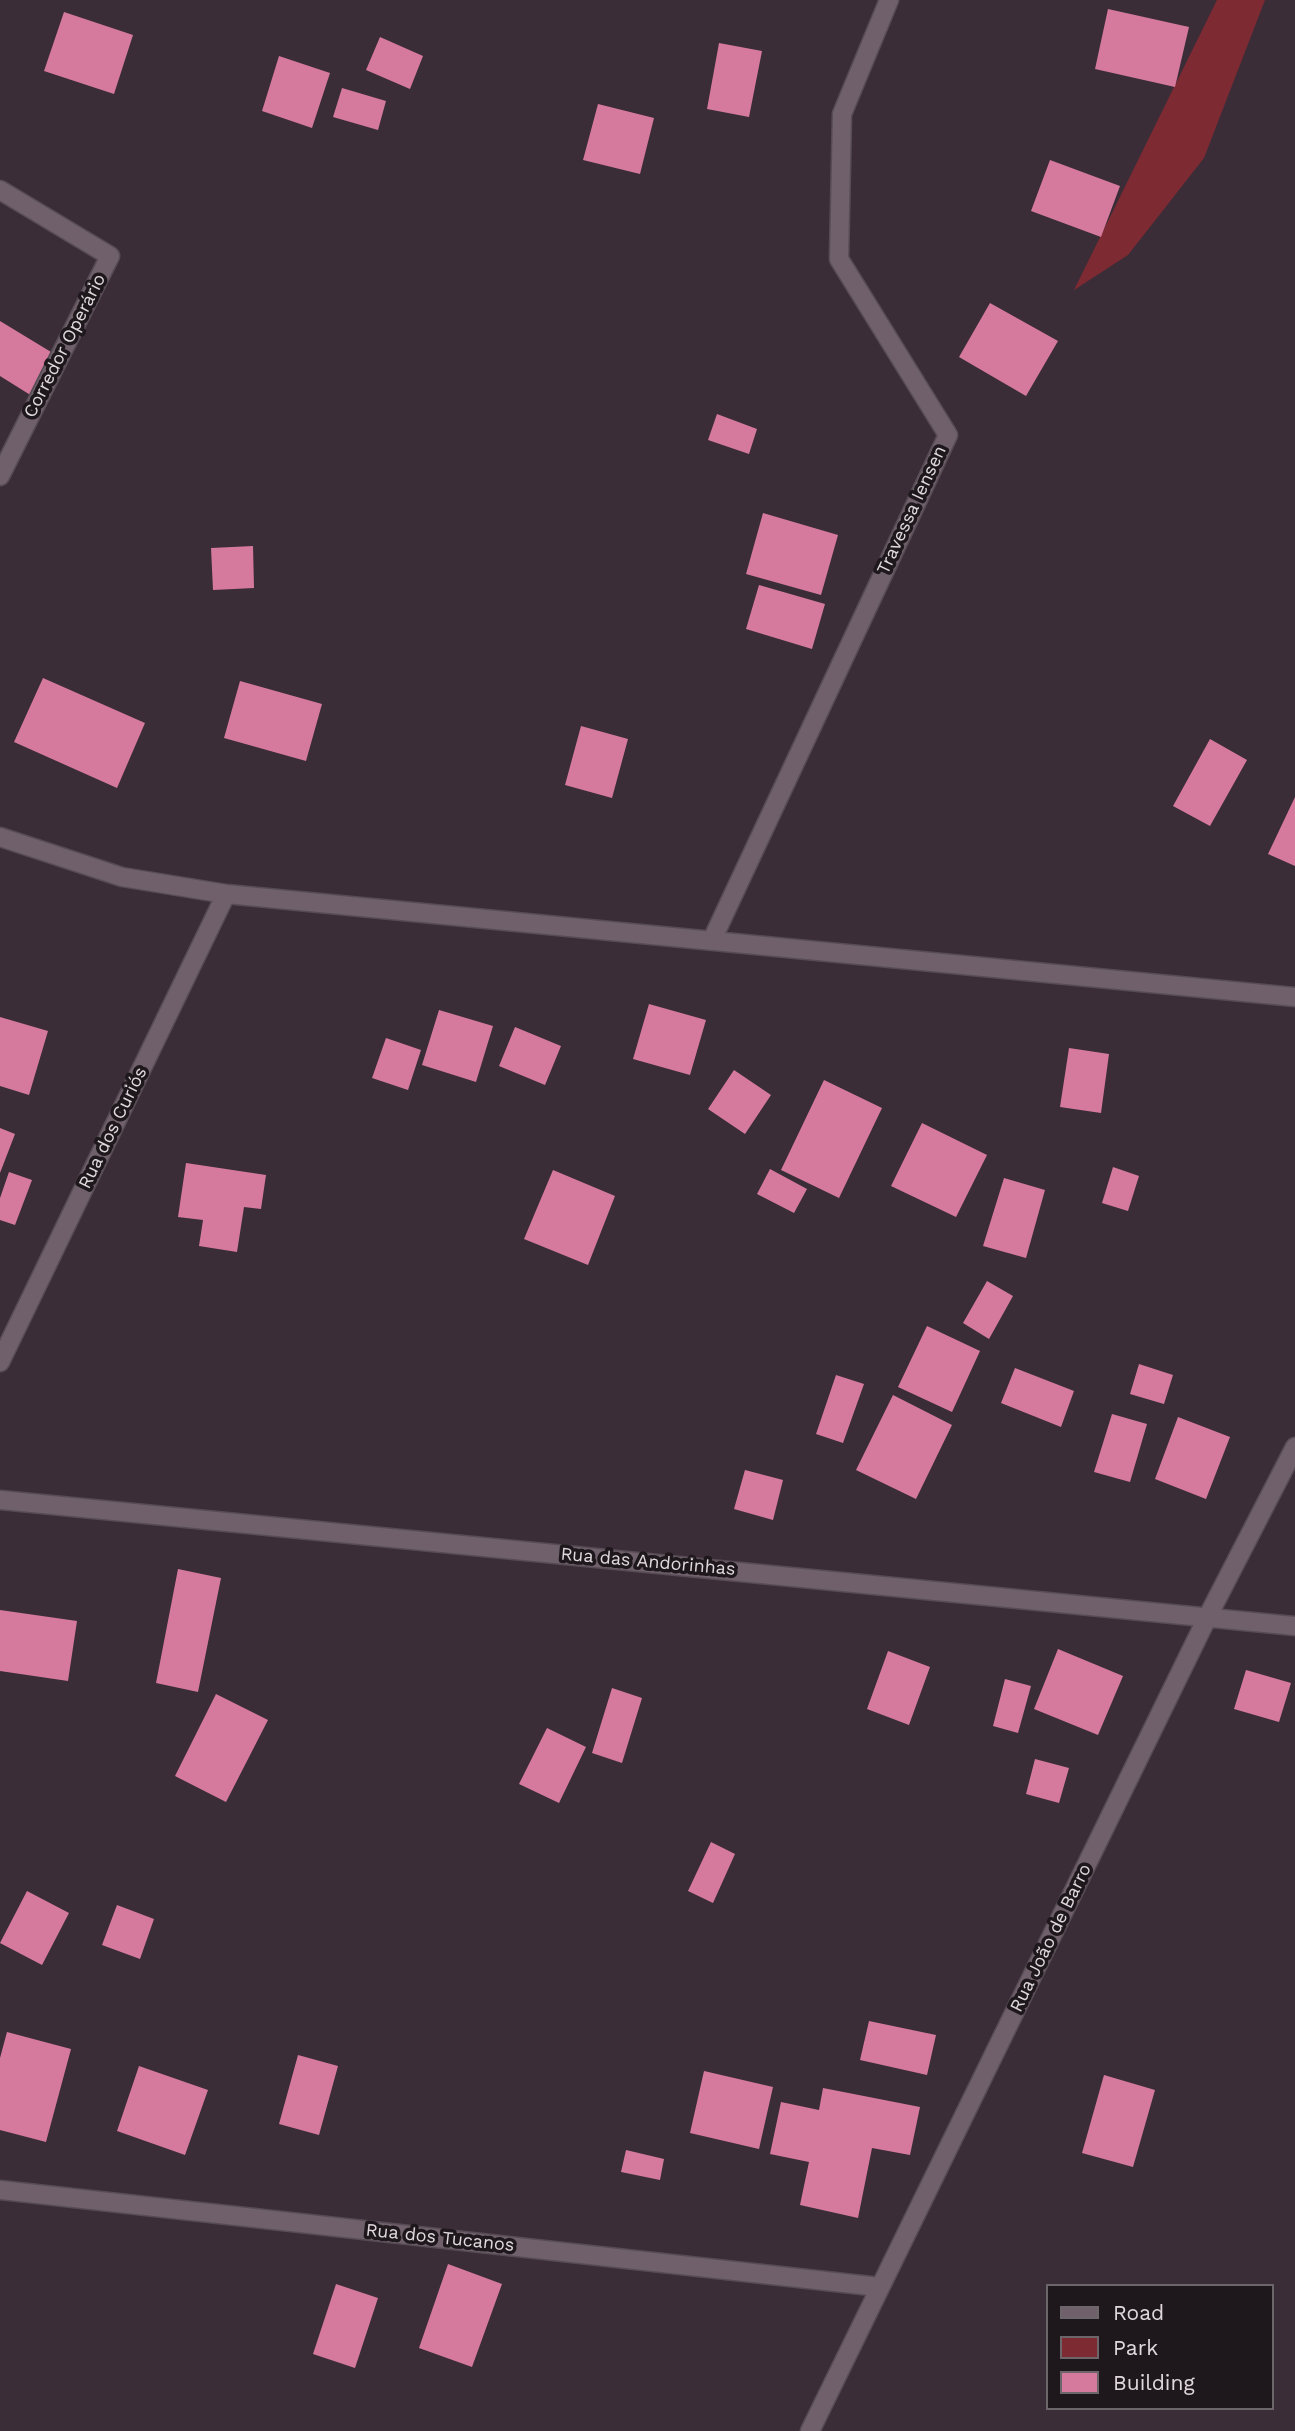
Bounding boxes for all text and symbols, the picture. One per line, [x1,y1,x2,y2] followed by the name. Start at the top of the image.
[19,270,111,422] street label: Corredor Operário
[873,442,951,578] street label: Travessa Iensen
[74,1064,152,1192] street label: Rua dos Curiós
[560,1544,736,1580] street label: Rua das Andorinhas
[1006,1860,1096,2016] street label: Rua João de Barro
[365,2219,515,2257] street label: Rua dos Tucanos
[1046,2284,1274,2410] legend
[1113,2300,1164,2325] text: Road
[1113,2335,1158,2360] text: Park
[1113,2370,1195,2395] text: Building

